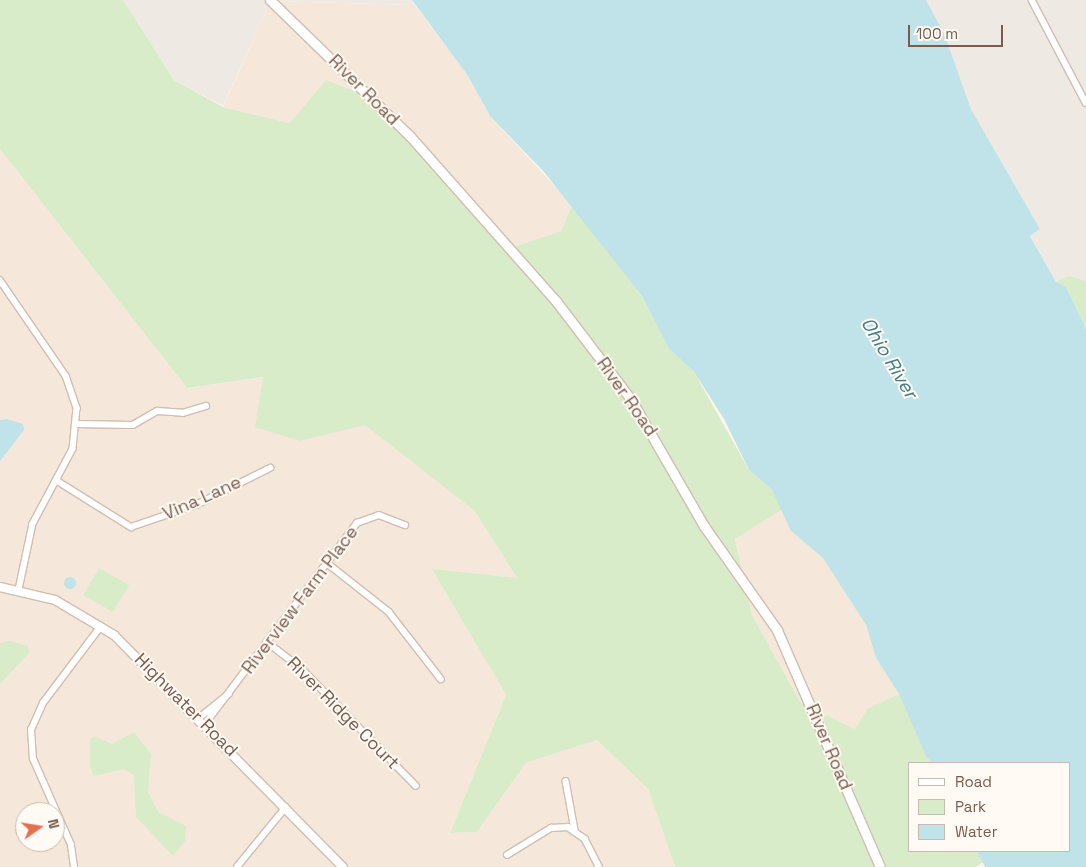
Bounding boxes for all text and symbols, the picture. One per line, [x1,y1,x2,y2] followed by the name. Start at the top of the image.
[911,15,1006,47] scale bar
[916,24,958,43] text: 100 m
[324,50,404,130] street label: River Road
[856,313,922,403] water label: Ohio River
[592,353,662,441] street label: River Road
[159,471,245,525] street label: Vina Lane
[237,522,363,678] street label: Riverview Farm Place
[130,649,242,761] street label: Highwater Road
[282,652,404,774] street label: River Ridge Court
[801,701,857,793] street label: River Road
[908,762,1071,852] legend
[955,772,992,791] text: Road
[955,797,986,816] text: Park
[15,802,65,852] north arrow
[44,817,63,830] text: N
[955,822,997,841] text: Water

